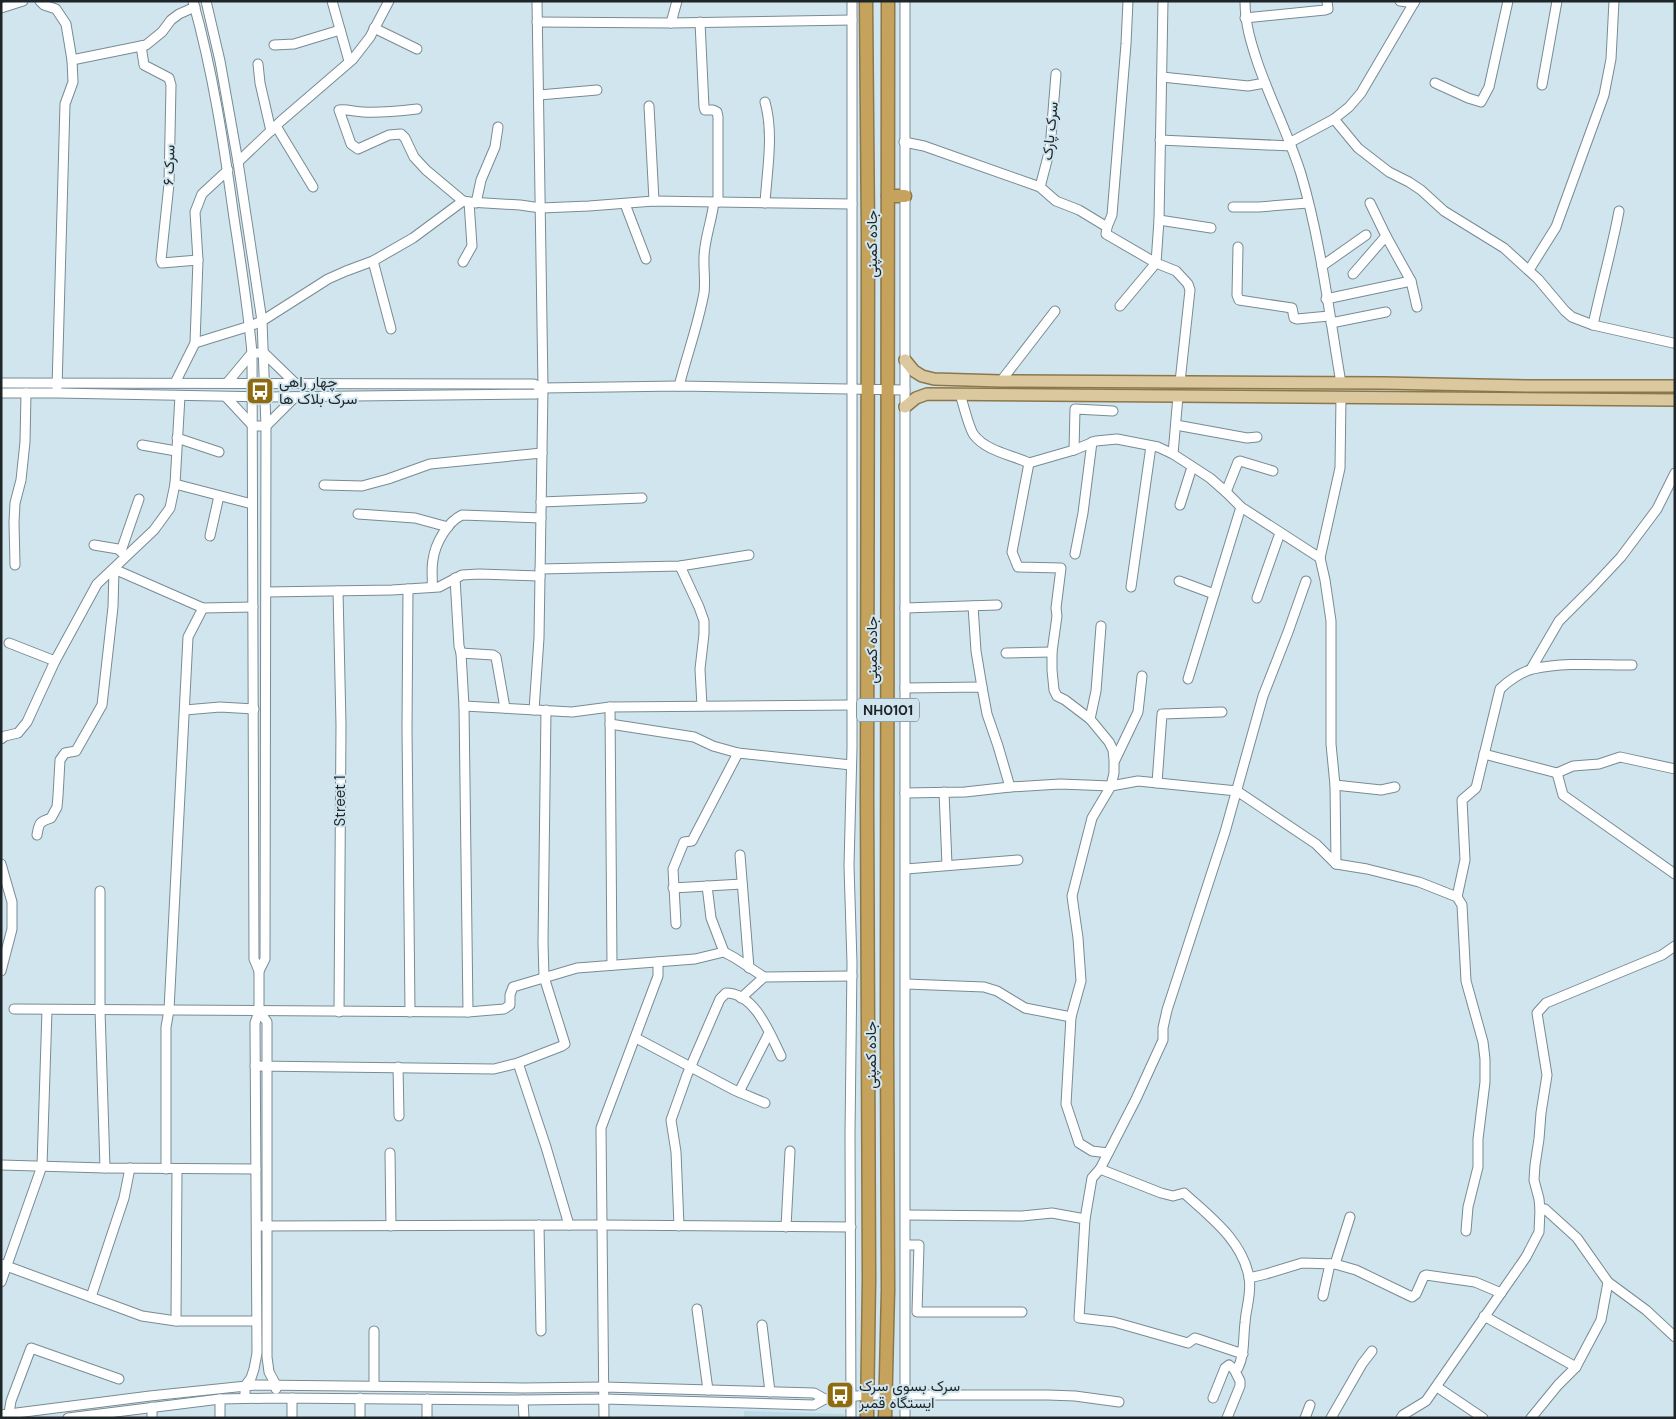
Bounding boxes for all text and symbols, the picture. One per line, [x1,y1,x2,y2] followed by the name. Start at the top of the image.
[1037,101,1063,161] street label: سرک پارک
[158,144,180,186] street label: سرک ۶
[862,210,882,278] street label: جاده کمپنی
[279,372,357,409] place label: چهار راهی سرک بلاک ها
[245,376,275,406] bus stop icon: چهار راهی سرک بلاک ها
[862,616,882,684] street label: جاده کمپنی
[857,698,919,722] road number: NH0101
[330,775,350,827] street label: Street 1
[861,1021,881,1089] street label: جاده کمپنی
[858,1376,960,1413] place label: سرک بسوی سرک ایستگاه قمبر
[825,1380,855,1410] bus stop icon: سرک بسوی سرک ایستگاه قمبر

